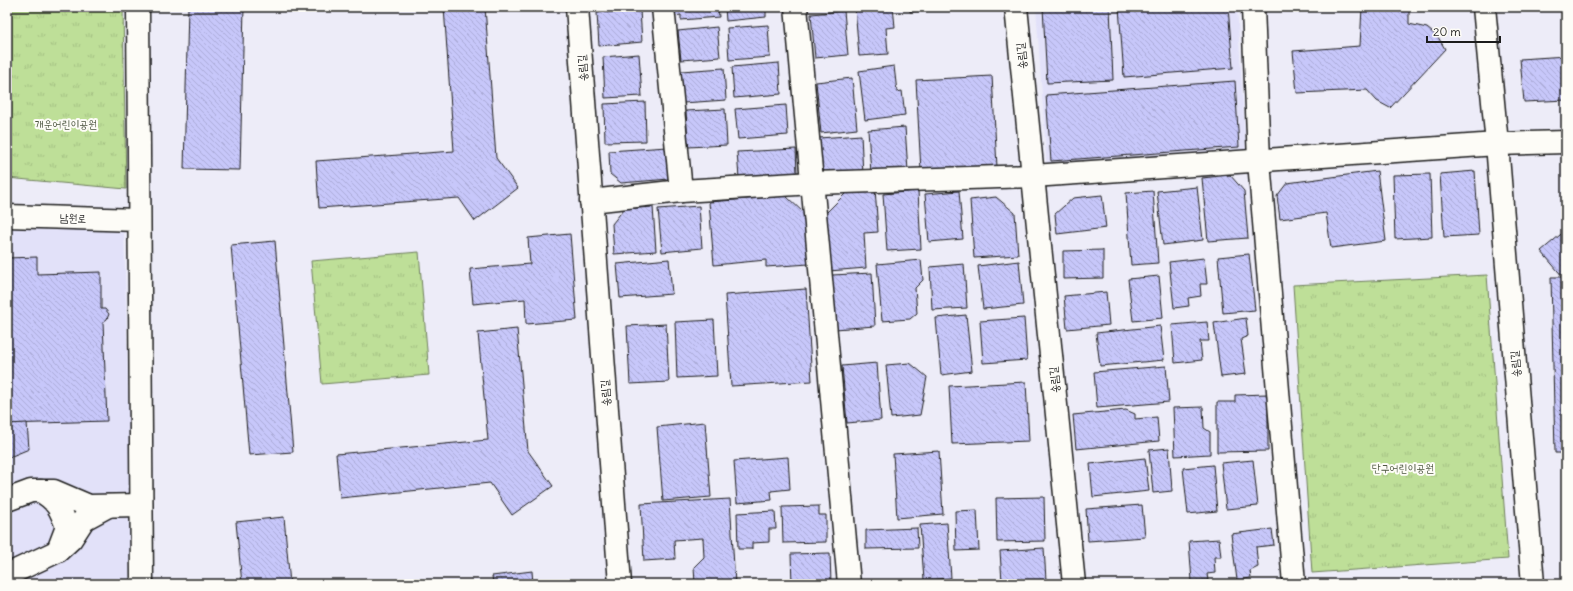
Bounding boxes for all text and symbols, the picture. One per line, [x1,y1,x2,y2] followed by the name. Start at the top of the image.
[1427,18,1500,44] scale bar
[1433,24,1461,39] text: 20 m
[1013,42,1029,70] street label: 송림길
[574,54,590,82] street label: 송림길
[35,117,97,131] park label: 개운어린이공원
[59,211,87,225] street label: 남원로
[1507,350,1523,378] street label: 송림길
[1046,366,1062,394] street label: 송림길
[597,379,613,407] street label: 송림길
[1372,461,1434,475] park label: 단구어린이공원

